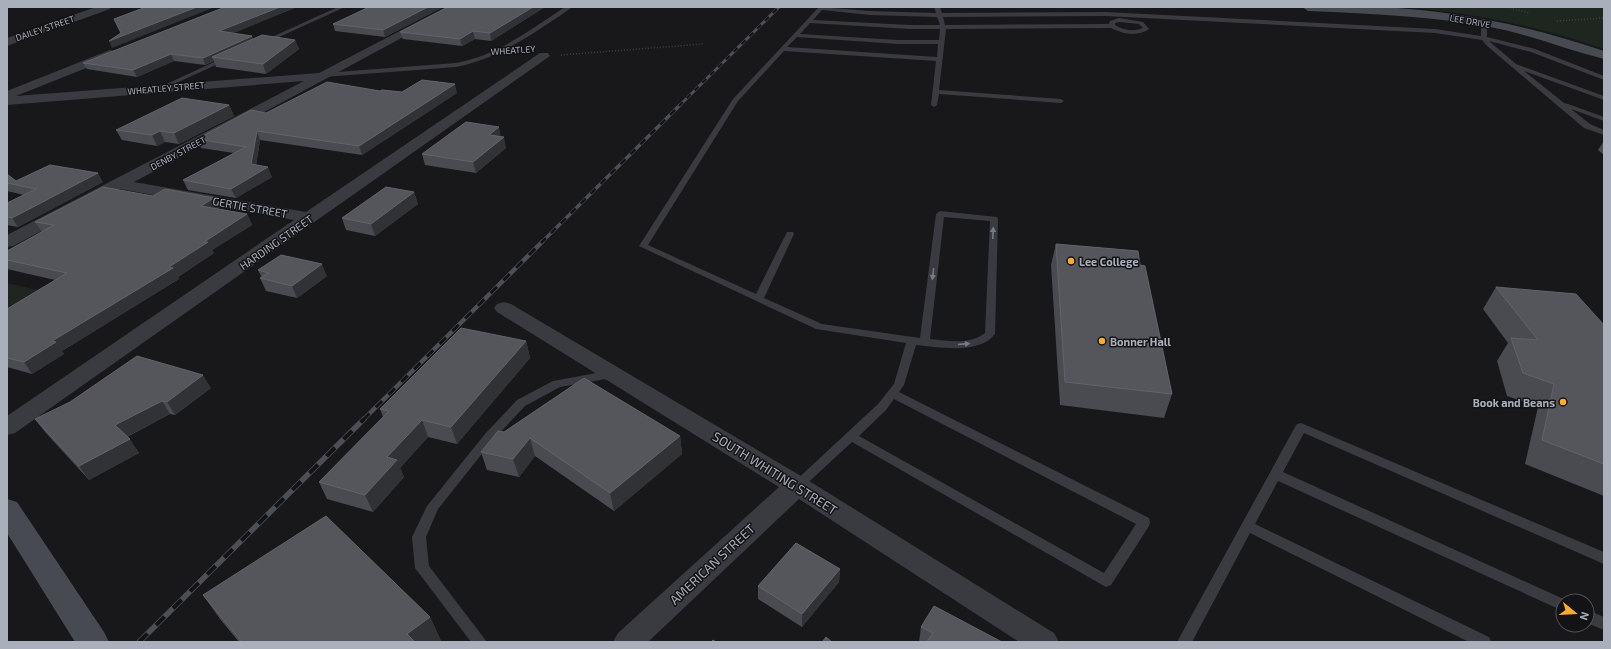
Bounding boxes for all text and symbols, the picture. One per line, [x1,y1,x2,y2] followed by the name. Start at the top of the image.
[1449,12,1491,30] street label: LEE DRIVE
[14,13,77,43] street label: DAILEY STREET
[490,43,537,57] street label: WHEATLEY
[127,79,206,97] street label: WHEATLEY STREET
[149,133,208,172] street label: DENBY STREET
[212,194,289,220] street label: GERTIE STREET
[237,212,316,272] street label: HARDING STREET
[990,227,997,239] one-way arrow
[1079,255,1139,268] place label: Lee College
[1066,256,1076,266] marker: Lee College
[929,268,936,280] one-way arrow
[1110,335,1171,348] place label: Bonner Hall
[1097,336,1107,346] marker: Bonner Hall
[958,340,970,347] one-way arrow
[1473,396,1555,409] place label: Book and Beans
[1558,397,1568,407] marker: Book and Beans
[710,428,841,518] street label: SOUTH WHITING STREET
[666,520,758,608] street label: AMERICAN STREET
[1555,593,1595,633] north arrow
[1578,610,1592,622] text: N

